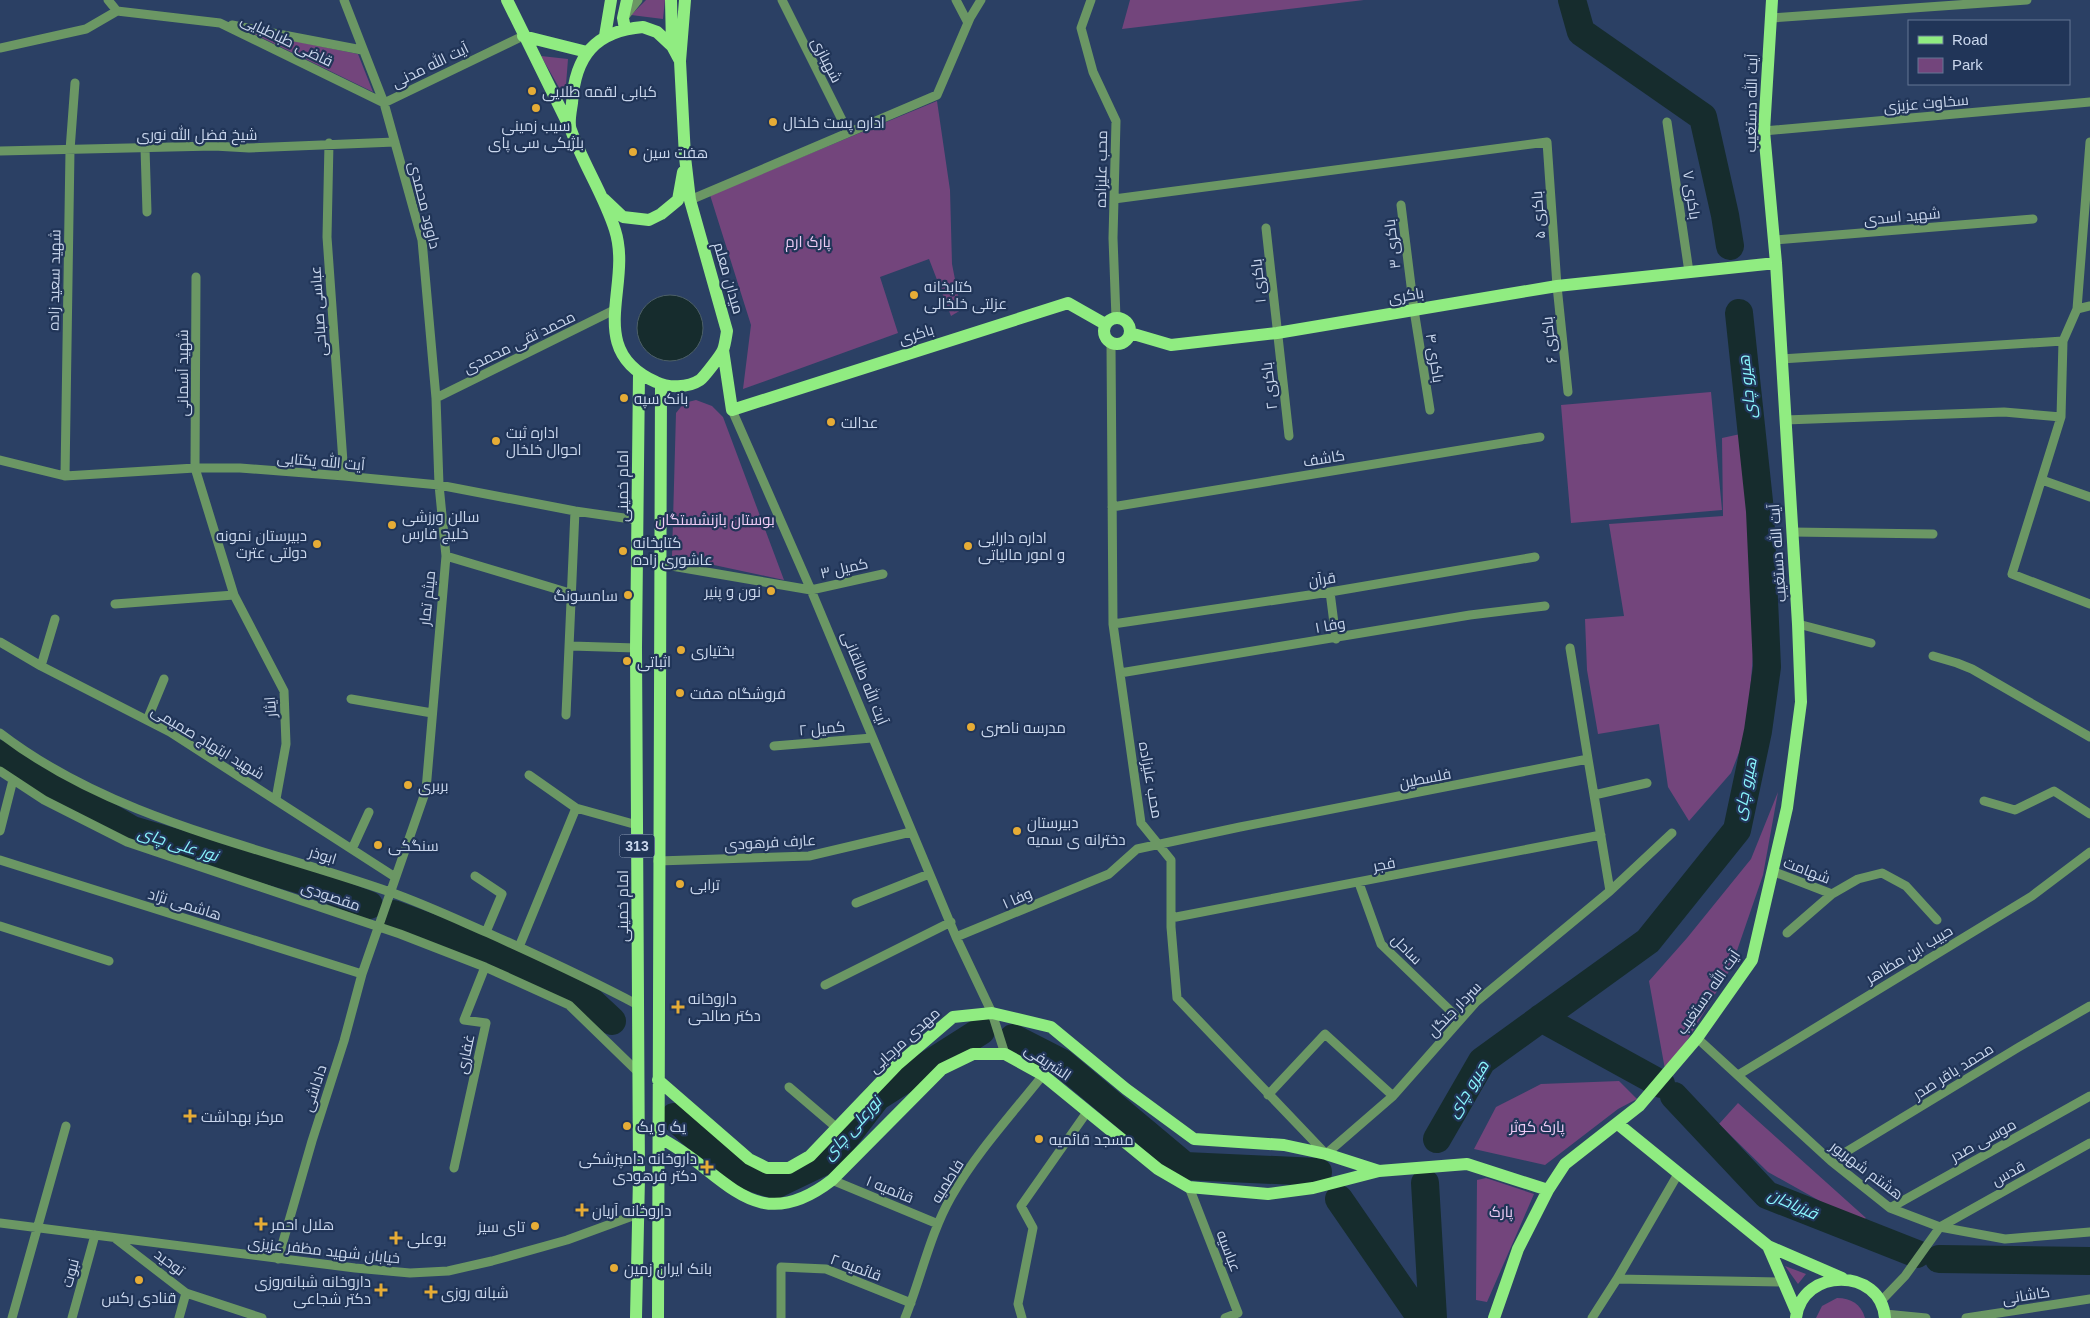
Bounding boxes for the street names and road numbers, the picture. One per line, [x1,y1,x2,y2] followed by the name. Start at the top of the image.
[237,10,336,71] street label: قاضی طباطبایی
[807,35,846,86] street label: شهبازی
[388,38,472,93] street label: آیت الله مدنی
[1741,53,1760,153] street label: آیت الله دستغیب
[1883,91,1969,117] street label: سخاوت عزیزی
[136,125,258,146] street label: شیخ فضل الله نوری
[1092,130,1111,208] street label: محب علیزاده
[404,160,444,251] street label: داوود محمدی
[1678,169,1704,221] street label: باکری ۷
[1528,190,1550,240] street label: باکری ۵
[1863,204,1941,230] street label: شهید اسدی
[1381,218,1405,270] street label: باکری ۳
[45,229,65,331] street label: شهید سعید زاده
[709,240,747,316] street label: میدان معلم
[1247,258,1271,304] street label: باکری ۱
[306,265,332,357] street label: عباسی صباحی
[1387,284,1425,308] street label: باکری
[460,308,579,378] street label: محمد تقی محمدی
[1538,315,1562,364] street label: باکری ۶
[896,320,936,350] street label: باکری
[174,329,193,417] street label: شهید آسمانی
[1421,332,1447,384] street label: باکری ۴
[1258,361,1282,411] street label: باکری ۲
[1302,446,1346,470] street label: کاشف
[276,448,366,475] street label: آیت الله یکتایی
[614,450,633,522] street label: امام خمینی
[1764,503,1789,603] street label: آیت الله دستغیب
[818,554,870,584] street label: کمیل ۳
[1307,568,1337,592] street label: قرآن
[416,570,440,627] street label: میثم تمار
[1313,614,1347,637] street label: وفا ۱
[837,628,892,728] street label: آیت الله طالقانی
[261,696,280,719] street label: ایثار
[147,702,268,785] street label: شهید ابتهاج صمیمی
[798,718,846,740] street label: کمیل ۲
[1135,740,1166,820] street label: محب علیزاده
[1397,765,1453,793] street label: فلسطین
[724,831,816,855] street label: عارف فرهودی
[620,834,654,858] road number: 313
[306,842,339,868] street label: ابوذر
[1370,853,1397,876] street label: فجر
[1781,853,1833,889] street label: شهامت
[614,870,633,942] street label: امام خمینی
[299,878,363,916] street label: مقصودی
[1000,884,1035,913] street label: وفا ۱
[146,885,224,925] street label: هاشمی نژاد
[1862,921,1956,989] street label: حبیب ابن مظاهر
[1387,930,1426,969] street label: ساحل
[1672,946,1743,1037] street label: آیت الله دستغیب
[1424,978,1486,1041] street label: سردار جنگل
[865,1004,944,1078] street label: مهدی مرجایی
[452,1033,479,1076] street label: غفاری
[1021,1040,1074,1085] street label: الشریفی
[1909,1040,1997,1104] street label: محمد باقر صدر
[298,1062,331,1114] street label: داداشی
[1946,1115,2020,1167] street label: موسی صدر
[1825,1137,1907,1204] street label: هشتم شهریور
[927,1156,967,1206] street label: فاطمیه
[1988,1157,2029,1191] street label: قدس
[864,1172,916,1206] street label: قائمیه ۱
[1213,1228,1245,1274] street label: عباسیه
[247,1234,401,1268] street label: خیابان شهید مظفر عزیزی
[151,1245,188,1280] street label: توحید
[828,1250,884,1284] street label: قائمیه ۲
[58,1257,83,1289] street label: نبوت
[2001,1283,2051,1309] street label: کاشانی

